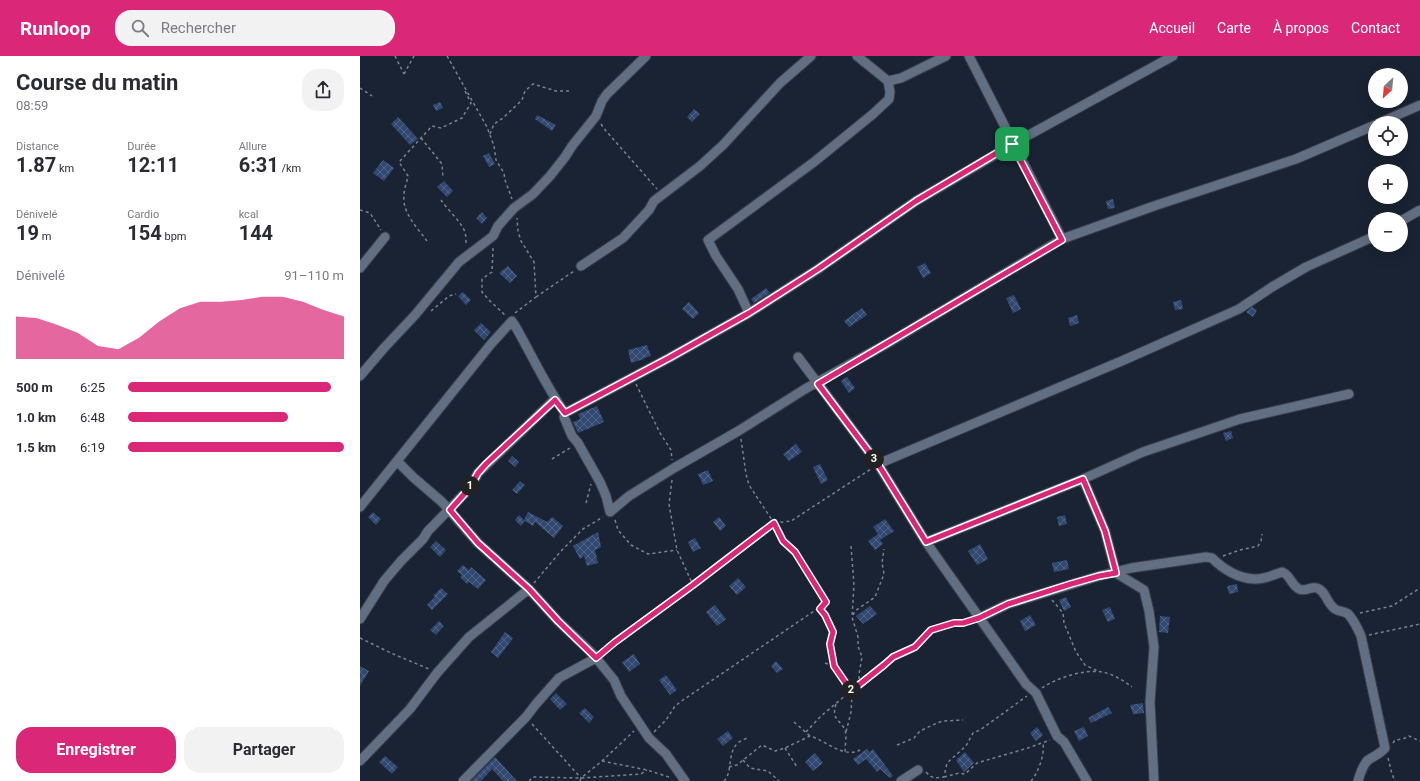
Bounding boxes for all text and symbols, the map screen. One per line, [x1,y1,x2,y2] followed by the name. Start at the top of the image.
[115,10,395,46] search box
[20,17,91,40] text: Runloop
[129,17,151,39] icon: search
[161,19,236,37] text: Rechercher
[1149,20,1195,36] text: Accueil
[1217,20,1251,36] text: Carte
[1273,20,1329,36] text: À propos
[1351,20,1400,36] text: Contact
[1368,68,1408,108] north arrow
[1368,68,1408,252] map controls
[302,69,344,111] button: share
[16,70,178,95] text: Course du matin
[16,98,48,113] text: 08:59
[1368,116,1408,156] button: locate
[995,127,1029,161] pin
[1001,133,1023,155] icon: arrive
[16,140,59,153] text: Distance
[127,140,156,153] text: Durée
[239,140,267,153] text: Allure
[16,153,56,177] text: 1.87
[127,153,179,177] text: 12:11
[239,153,279,177] text: 6:31
[56,162,74,175] text: km
[279,162,301,175] text: /km
[1368,164,1408,204] button: +
[16,208,57,221] text: Dénivelé
[127,208,159,221] text: Cardio
[239,208,259,221] text: kcal
[1368,212,1408,252] button: −
[16,221,39,245] text: 19
[127,221,162,245] text: 154
[239,221,273,245] text: 144
[39,230,51,243] text: m
[162,230,187,243] text: bpm
[16,268,65,283] text: Dénivelé
[284,268,344,283] text: 91–110 m
[16,380,53,395] text: 500 m
[80,380,105,395] text: 6:25
[16,410,56,425] text: 1.0 km
[80,410,105,425] text: 6:48
[16,440,56,455] text: 1.5 km
[80,440,105,455] text: 6:19
[864,449,884,469] pin: 3
[871,452,877,465] text: 3
[460,476,480,496] pin: 1
[467,479,473,492] text: 1
[841,680,861,700] pin: 2
[848,683,854,696] text: 2
[16,727,176,773] button: Enregistrer
[184,727,344,773] button: Partager

